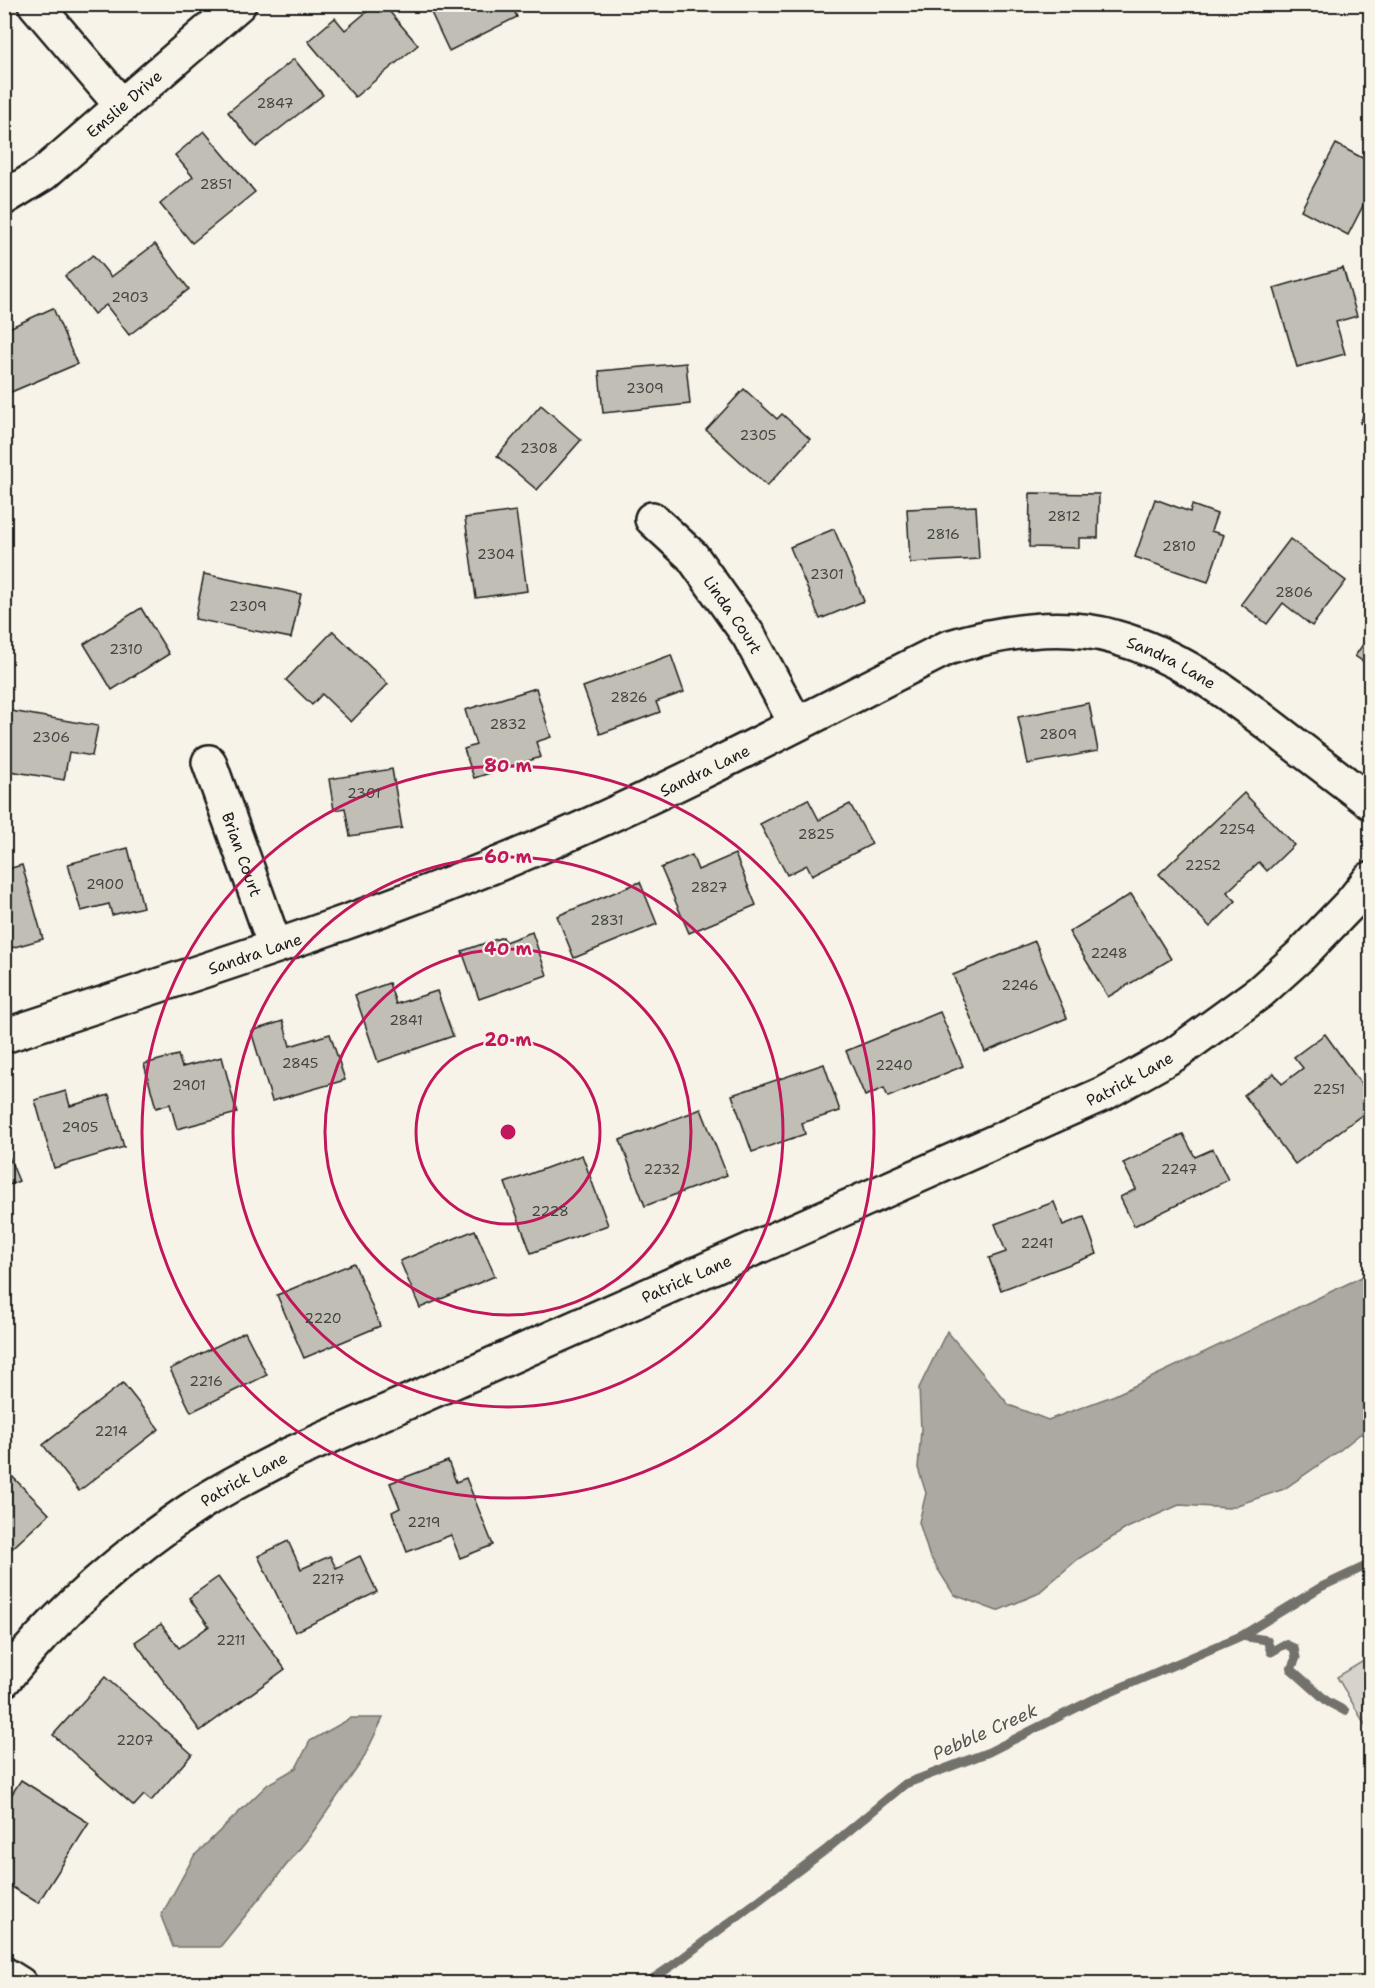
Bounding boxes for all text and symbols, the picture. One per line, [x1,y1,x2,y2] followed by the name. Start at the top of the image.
[82,65,167,143] street label: Emslie Drive
[256,94,294,112] house number: 2847
[200,175,232,193] house number: 2851
[111,288,149,306] house number: 2903
[626,379,664,397] house number: 2309
[740,426,776,444] house number: 2305
[520,439,558,457] house number: 2308
[1047,507,1081,525] house number: 2812
[926,525,960,543] house number: 2816
[1162,537,1196,555] house number: 2810
[477,545,515,563] house number: 2304
[810,565,844,583] house number: 2301
[698,572,767,657] street label: Linda Court
[1275,583,1313,601] house number: 2806
[229,597,267,615] house number: 2309
[1124,632,1220,694] street label: Sandra Lane
[109,640,143,658] house number: 2310
[610,688,648,706] house number: 2826
[489,715,527,733] house number: 2832
[1039,725,1077,743] house number: 2809
[32,728,70,746] house number: 2306
[656,740,753,802] street label: Sandra Lane
[484,754,532,778] text: 80 m
[347,784,381,802] house number: 2301
[217,809,266,900] street label: Brian Court
[1219,820,1256,838] house number: 2254
[798,825,834,843] house number: 2825
[484,845,532,869] text: 60 m
[1185,856,1221,874] house number: 2252
[86,875,124,893] house number: 2900
[691,878,727,896] house number: 2827
[590,911,624,929] house number: 2831
[205,928,305,980] street label: Sandra Lane
[484,937,532,961] text: 40 m
[1090,944,1128,962] house number: 2248
[1001,976,1039,994] house number: 2246
[389,1011,423,1029] house number: 2841
[484,1028,532,1052] text: 20 m
[1083,1047,1177,1111] street label: Patrick Lane
[282,1054,318,1072] house number: 2845
[875,1056,913,1074] house number: 2240
[172,1076,206,1094] house number: 2901
[1313,1080,1345,1098] house number: 2251
[62,1118,98,1136] house number: 2905
[498,1122,518,1142] centre of rings
[644,1160,680,1178] house number: 2232
[1161,1160,1197,1178] house number: 2247
[531,1202,569,1220] house number: 2228
[1021,1234,1053,1252] house number: 2241
[638,1250,735,1308] street label: Patrick Lane
[304,1309,342,1327] house number: 2220
[189,1372,223,1390] house number: 2216
[94,1422,128,1440] house number: 2214
[197,1447,291,1512] street label: Patrick Lane
[407,1513,441,1531] house number: 2219
[311,1570,345,1588] house number: 2217
[216,1631,246,1649] house number: 2211
[929,1698,1042,1766] water label: Pebble Creek
[116,1731,154,1749] house number: 2207

